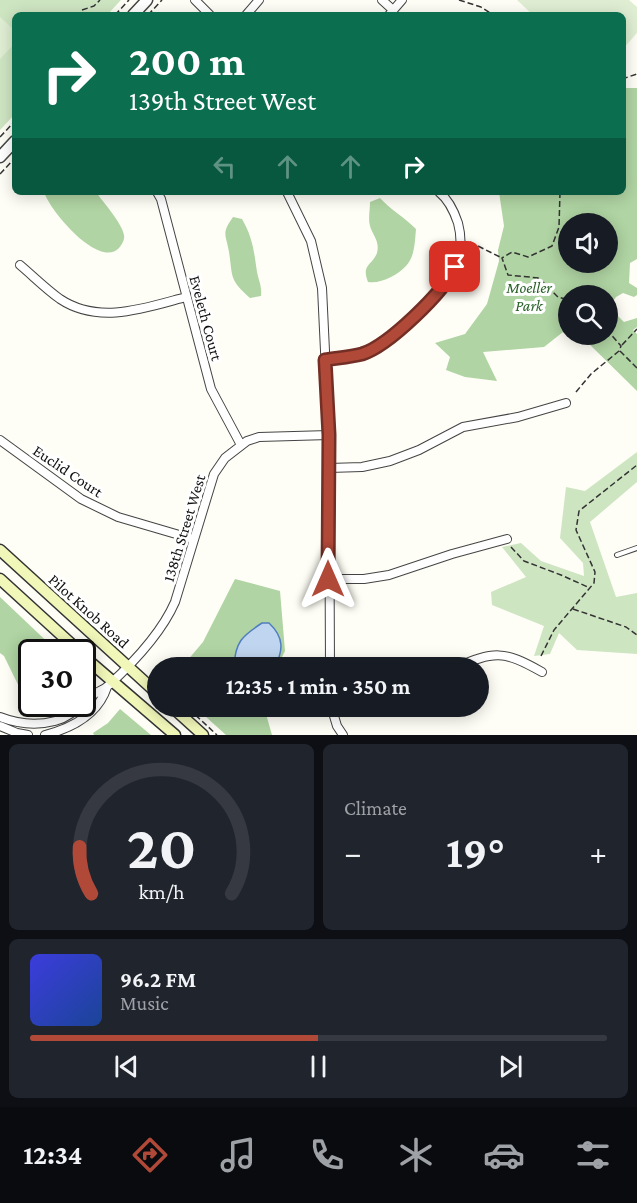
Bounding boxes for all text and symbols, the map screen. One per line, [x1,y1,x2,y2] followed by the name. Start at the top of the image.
[30,36,108,114] icon: right
[129,37,245,84] text: 200 m
[129,86,316,116] text: 139th Street West
[208,150,241,183] icon: left
[271,150,304,183] icon: ahead
[334,150,367,183] icon: ahead
[397,150,430,183] icon: right
[558,213,618,345] map controls
[558,213,618,273] button: sound
[429,241,480,292] pin
[438,250,471,283] icon: arrive
[186,274,226,363] street label: Eveleth Court
[505,279,552,314] park label: Moeller Park
[558,285,618,345] button: search
[30,442,107,501] street label: Euclid Court
[160,472,209,584] street label: 138th Street West
[296,547,360,611] position arrow
[45,571,133,652] street label: Pilot Knob Road
[18,639,96,717] speed limit sign: 30
[226,674,410,699] text: 12:35 · 1 min · 350 m
[344,797,407,819] text: Climate
[127,812,196,881] text: 20
[446,827,505,877] text: 19°
[344,834,361,871] text: −
[590,834,607,871] text: +
[138,880,185,904] text: km/h
[120,967,196,992] text: 96.2 FM
[120,992,169,1014] text: Music
[110,1050,143,1083] icon: previous
[302,1050,335,1083] icon: pause
[494,1050,527,1083] icon: next
[129,1134,171,1176] icon: directions
[217,1134,259,1176] icon: music
[306,1134,348,1176] icon: phone
[395,1134,437,1176] icon: climate
[483,1134,525,1176] icon: car
[572,1134,614,1176] icon: filters
[23,1140,82,1170] text: 12:34

